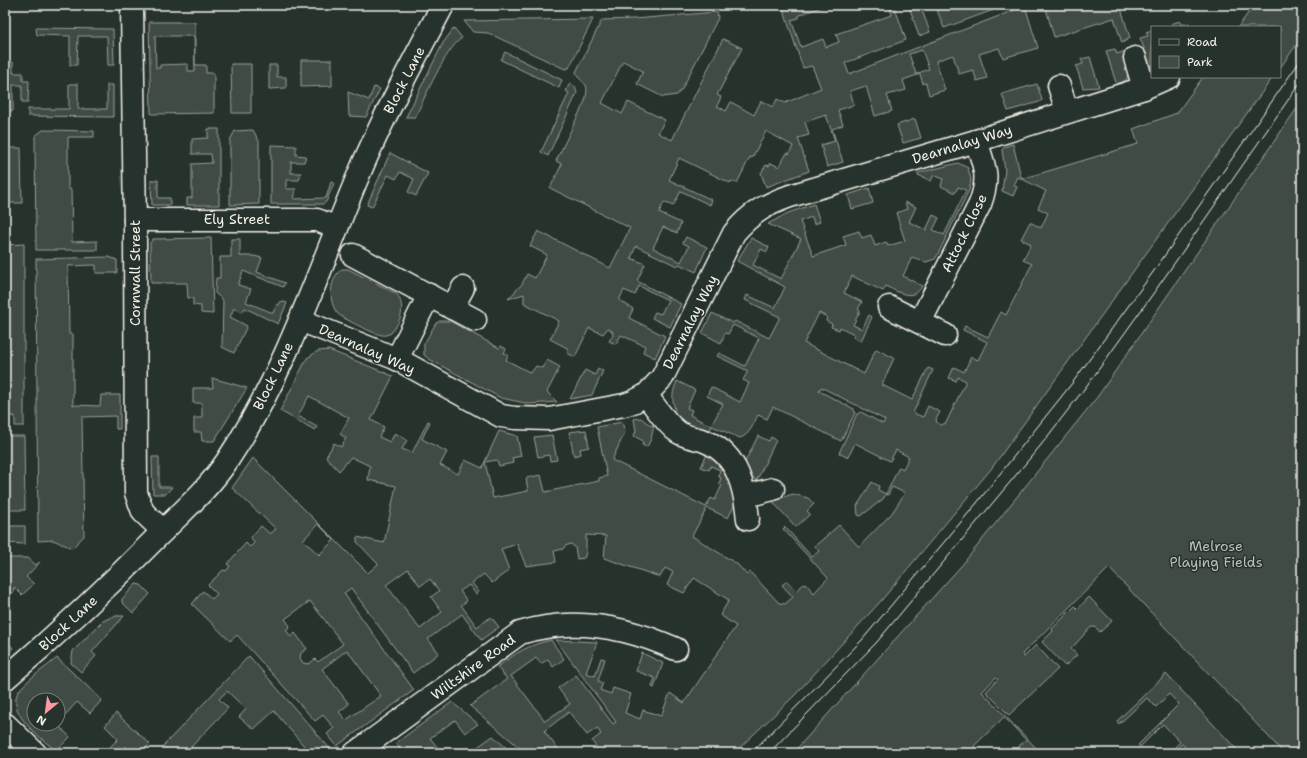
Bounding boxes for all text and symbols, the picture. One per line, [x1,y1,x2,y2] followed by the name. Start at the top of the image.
[1151,26,1281,78] legend
[1187,34,1218,50] text: Road
[379,43,429,117] street label: Block Lane
[1187,54,1213,70] text: Park
[910,120,1014,168] street label: Dearnalay Way
[937,191,991,275] street label: Attock Close
[204,210,270,228] street label: Ely Street
[126,220,144,326] street label: Cornwall Street
[658,272,722,372] street label: Dearnalay Way
[316,320,418,378] street label: Dearnalay Way
[249,339,297,413] street label: Block Lane
[1169,537,1263,571] park label: Melrose Playing Fields
[35,591,101,655] street label: Block Lane
[427,630,519,704] street label: Wiltshire Road
[26,692,66,732] north arrow
[34,711,49,729] text: N

